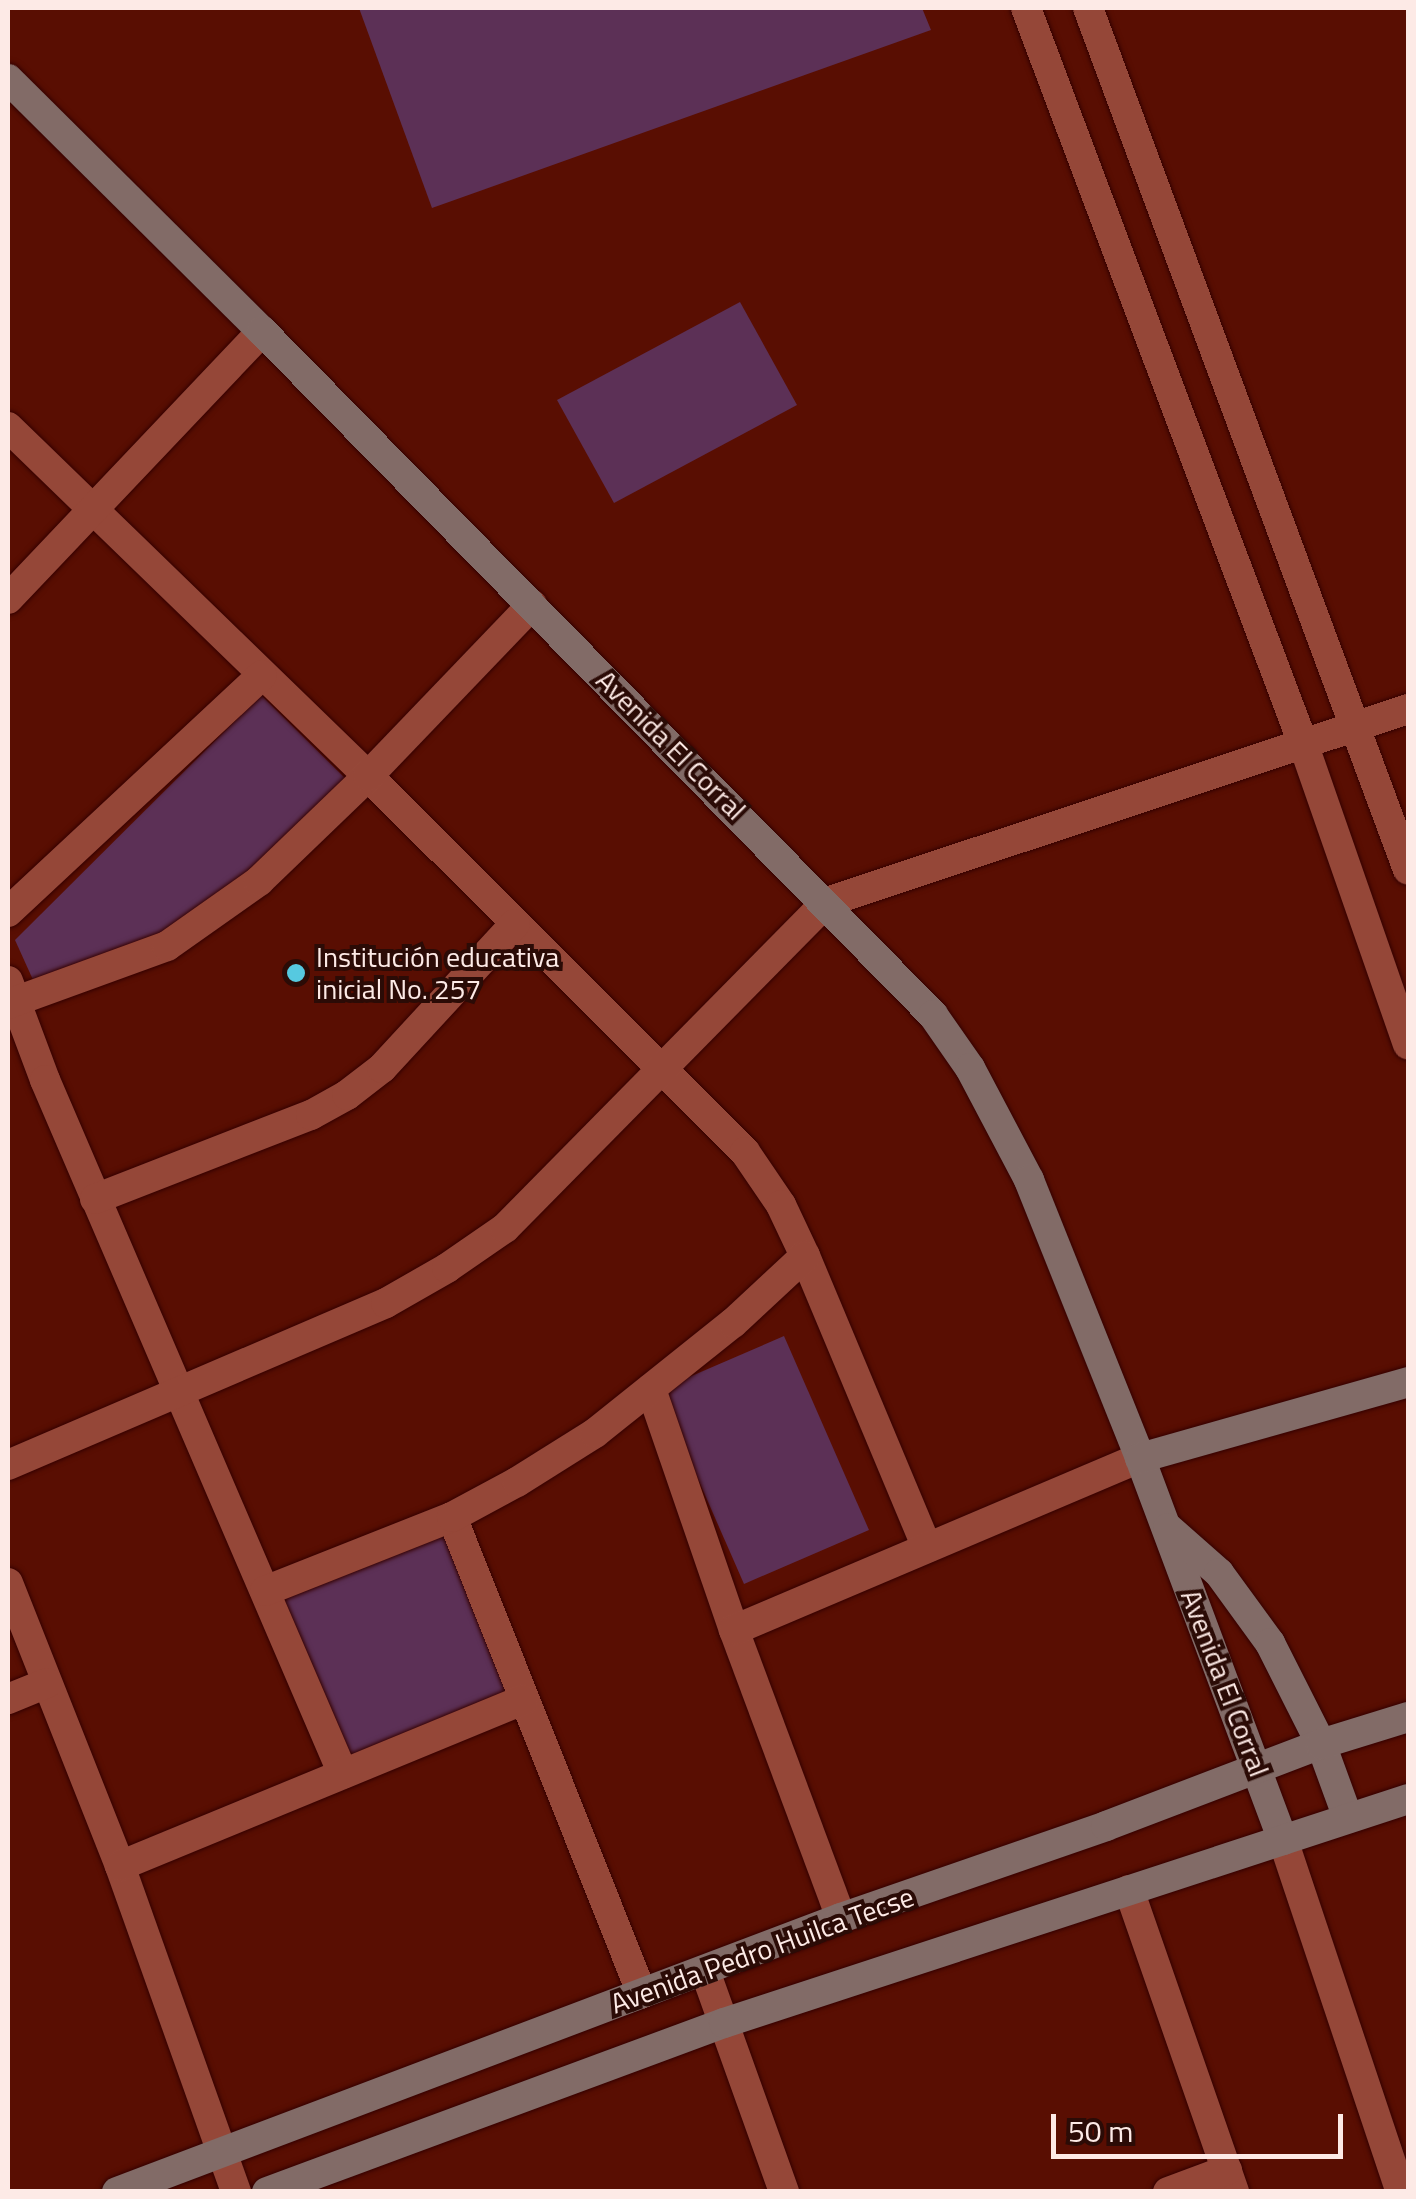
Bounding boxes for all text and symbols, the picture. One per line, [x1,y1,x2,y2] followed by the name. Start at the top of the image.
[589,663,753,827] street label: Avenida El Corral
[316,940,559,1006] place label: Institución educativa inicial No. 257
[285,962,307,984] marker: Institución educativa inicial No. 257
[1174,1585,1276,1781] street label: Avenida El Corral
[606,1879,918,2021] street label: Avenida Pedro Huilca Tecse
[1056,2094,1348,2156] scale bar
[1068,2108,1133,2154] text: 50 m

